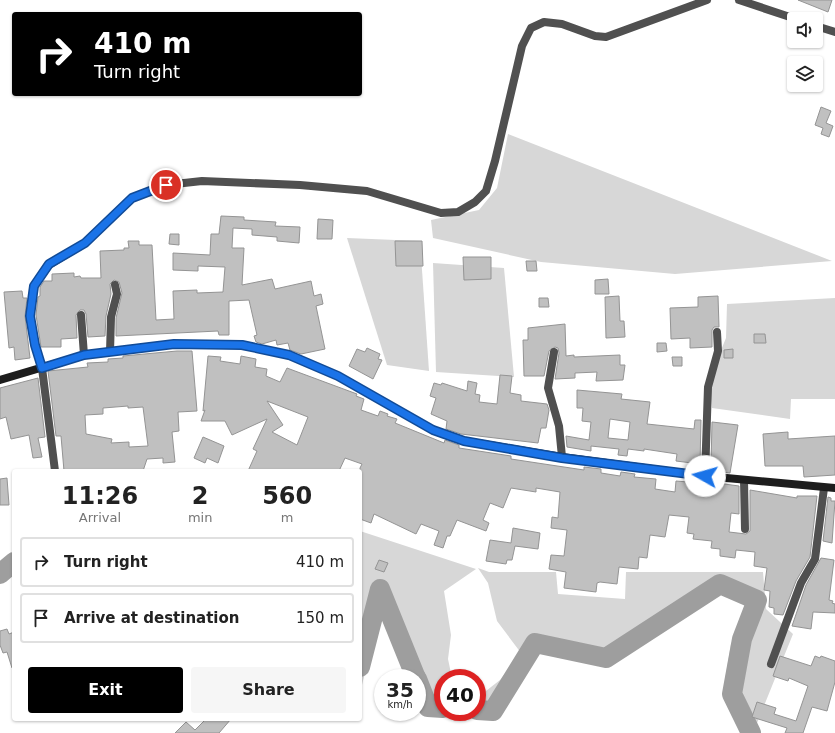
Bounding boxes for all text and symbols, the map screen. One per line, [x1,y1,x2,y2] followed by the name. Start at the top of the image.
[787,12,823,92] map controls
[787,12,823,48] button: sound
[94,27,191,60] text: 410 m
[28,28,80,80] icon: right
[787,56,823,92] button: layers
[94,61,180,82] text: Turn right
[149,168,183,202] pin
[155,174,177,196] icon: arrive
[684,455,726,497] position arrow
[62,482,138,510] text: 11:26
[192,482,208,510] text: 2
[262,482,312,510] text: 560
[79,510,121,525] text: Arrival
[188,510,212,525] text: min
[281,510,294,525] text: m
[30,551,52,573] icon: right
[64,553,148,571] text: Turn right
[296,553,344,571] text: 410 m
[30,607,52,629] icon: arrive
[64,609,239,627] text: Arrive at destination
[296,609,344,627] text: 150 m
[28,667,183,713] button: Exit
[191,667,346,713] button: Share
[434,669,486,721] speed limit sign: 40
[386,678,414,702] text: 35
[387,699,413,710] text: km/h

